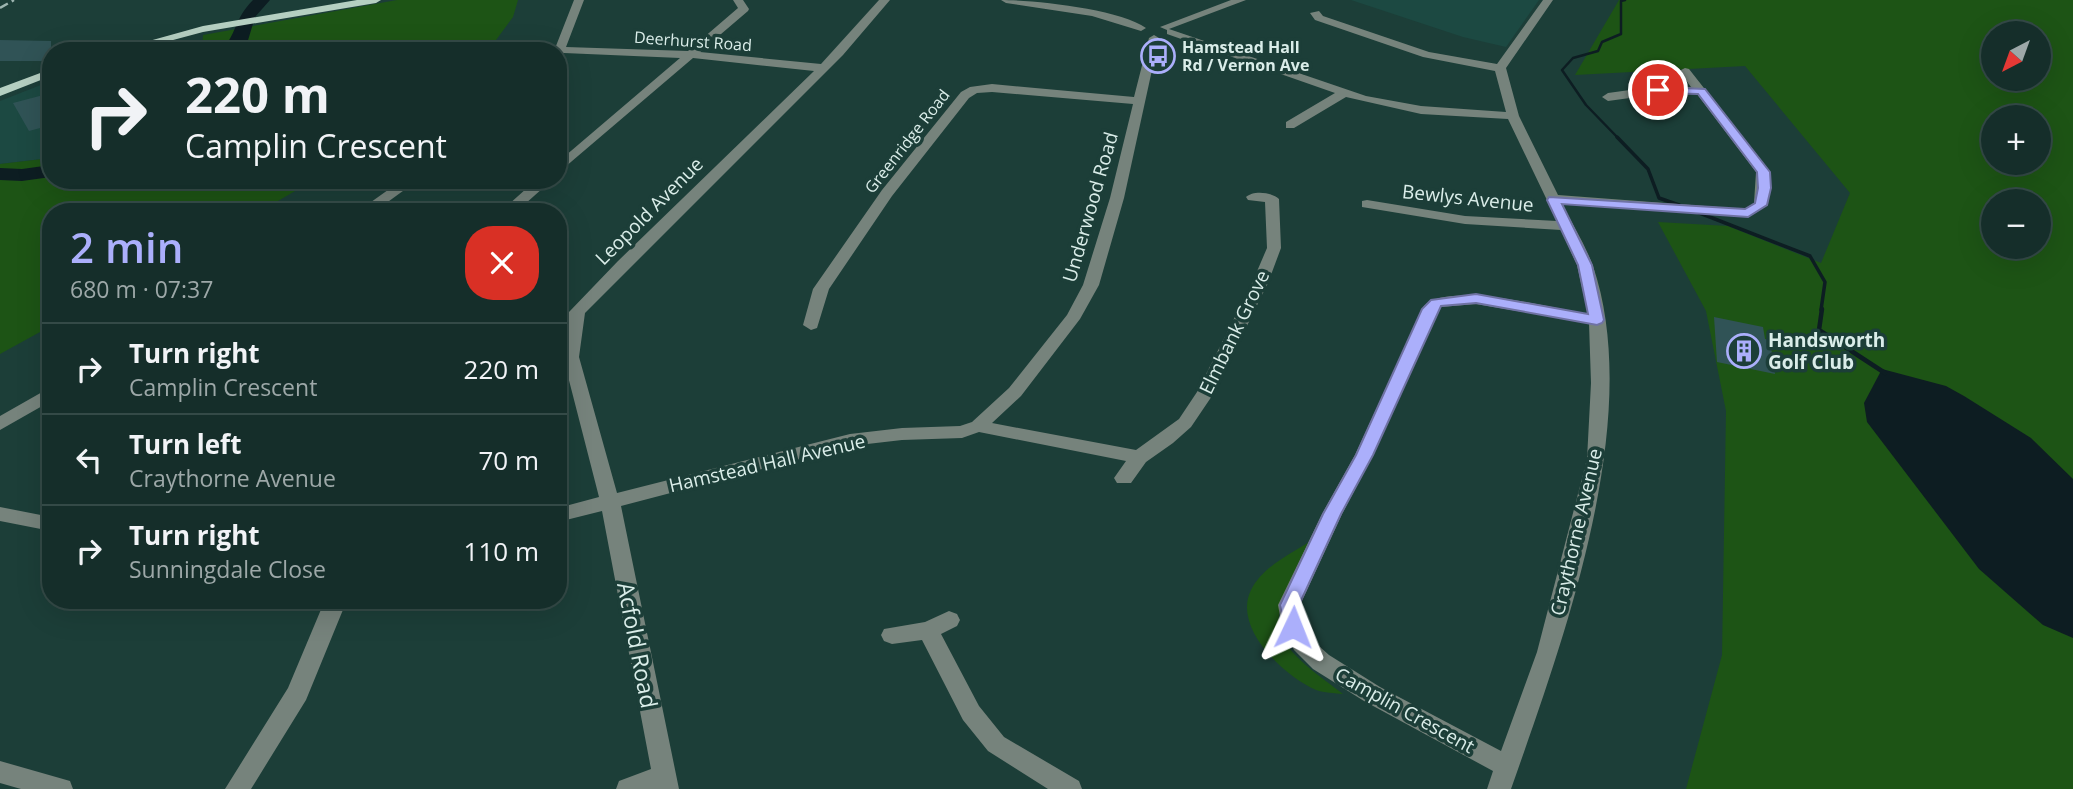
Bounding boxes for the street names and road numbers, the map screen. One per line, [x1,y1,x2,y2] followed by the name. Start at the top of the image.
[633,26,753,56] street label: Deerhurst Road
[859,84,955,198] street label: Greenridge Road
[1056,129,1124,285] street label: Underwood Road
[589,151,709,271] street label: Leopold Avenue
[1401,178,1535,218] street label: Bewlys Avenue
[1193,266,1275,398] street label: Elmbank Grove
[666,428,868,498] street label: Hamstead Hall Avenue
[1544,446,1608,618] street label: Craythorne Avenue
[610,579,666,711] street label: Acfold Road
[1331,661,1480,759] street label: Camplin Crescent

